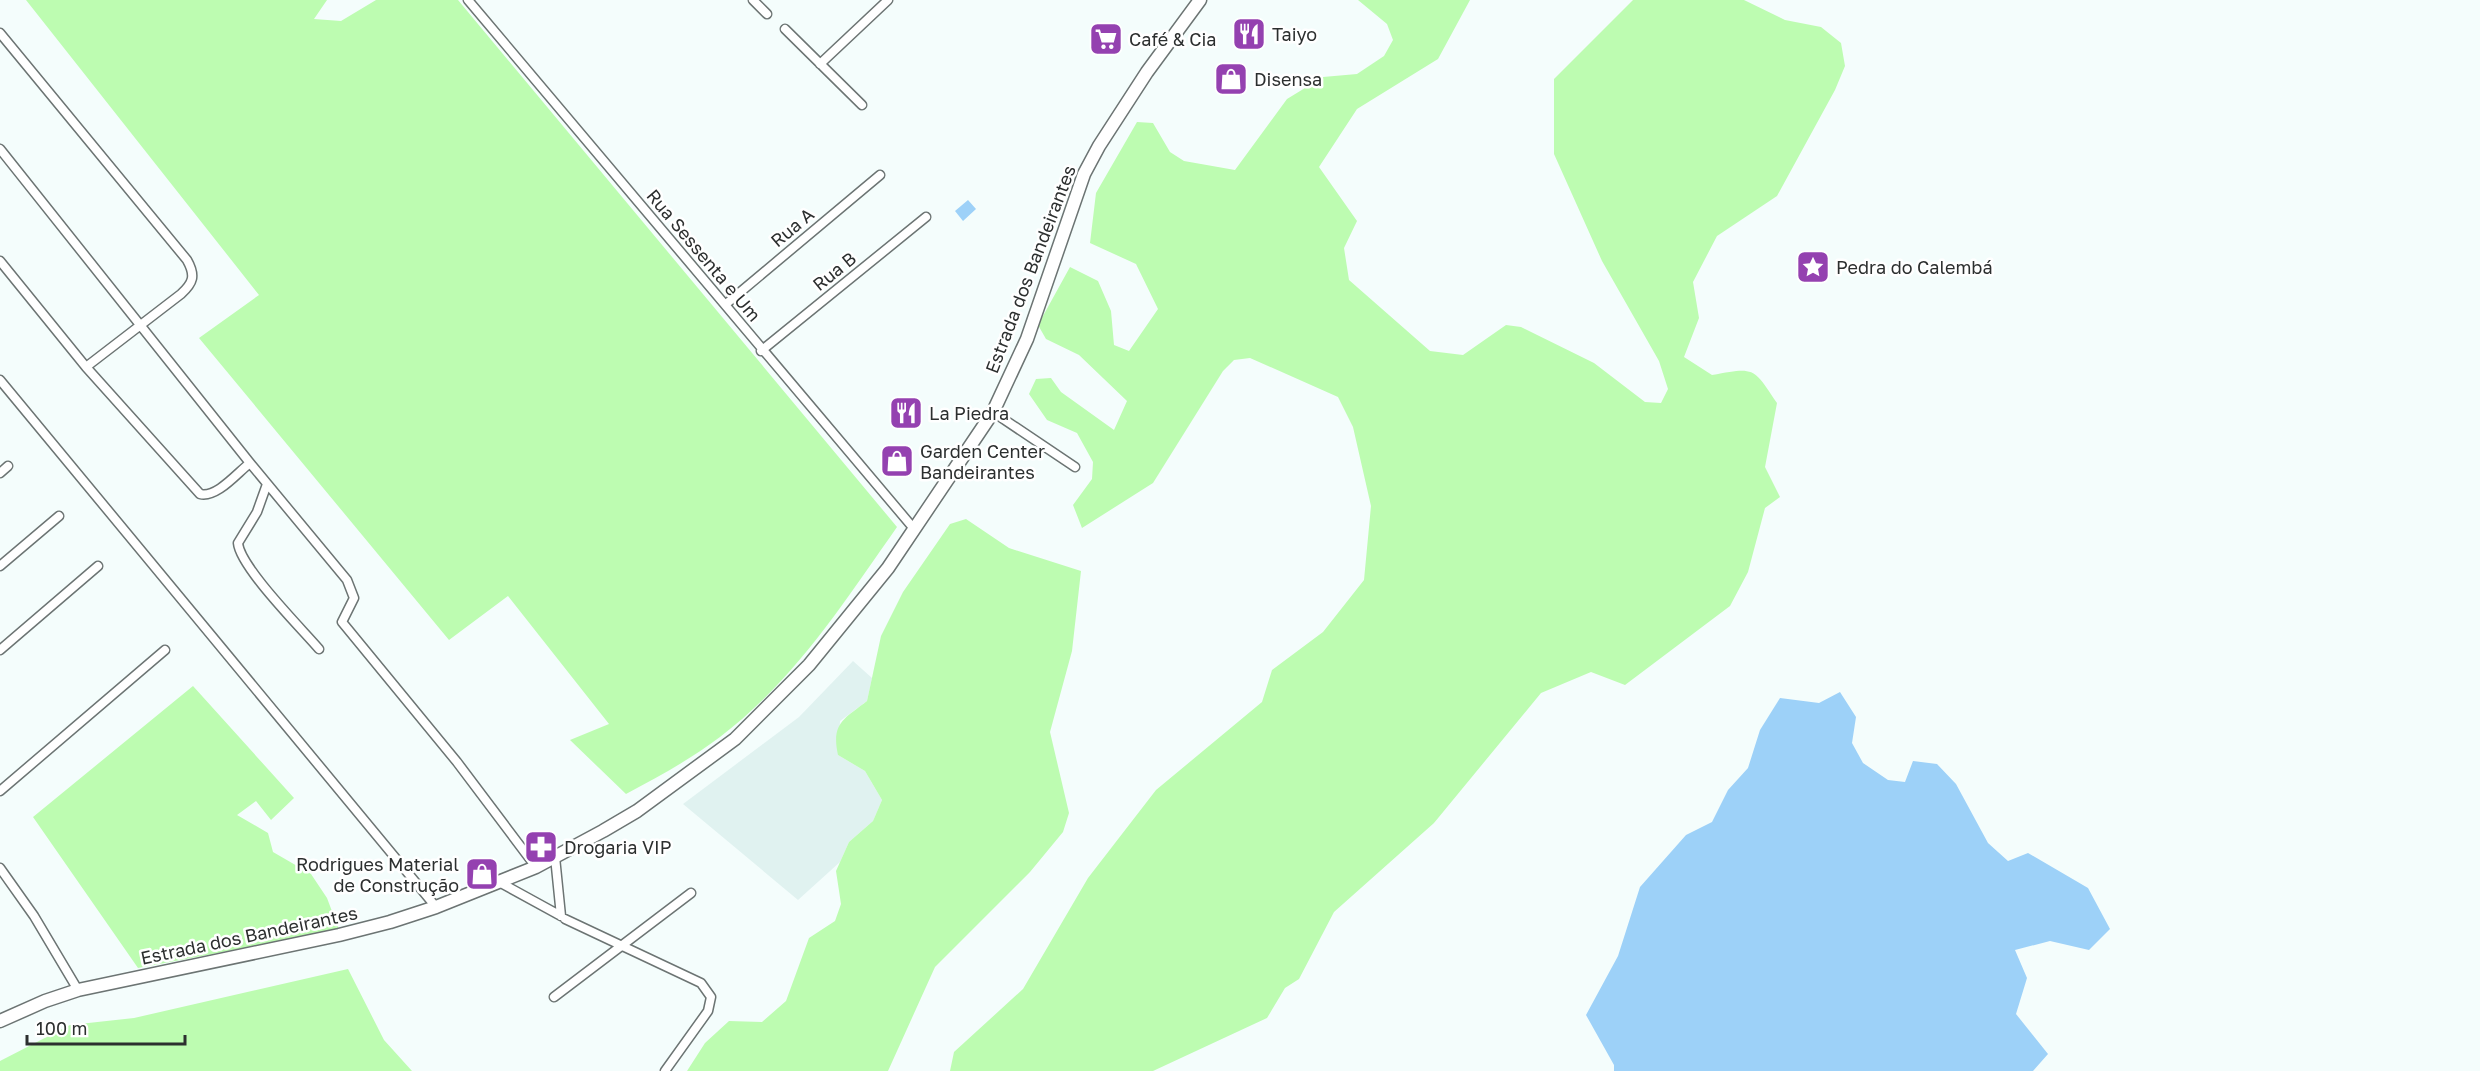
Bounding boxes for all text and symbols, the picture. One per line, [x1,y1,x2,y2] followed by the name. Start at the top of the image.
[1231,16,1267,52] restaurant icon: Taiyo
[1088,21,1124,57] supermarket icon: Café & Cia
[1272,23,1317,45] place label: Taiyo
[1129,28,1217,50] place label: Café & Cia
[1213,61,1249,97] shop icon: Disensa
[1254,68,1322,90] place label: Disensa
[980,162,1080,376] street label: Estrada dos Bandeirantes
[642,184,766,326] street label: Rua Sessenta e Um
[766,203,818,251] street label: Rua A
[808,247,860,295] street label: Rua B
[1795,249,1831,285] place icon: Pedra do Calembá
[1836,256,1993,278] place label: Pedra do Calembá
[888,395,924,431] restaurant icon: La Piedra
[929,402,1009,424] place label: La Piedra
[920,440,1045,483] place label: Garden Center Bandeirantes
[879,443,915,479] shop icon: Garden Center Bandeirantes
[523,829,559,865] pharmacy icon: Drogaria VIP
[564,836,672,858] place label: Drogaria VIP
[296,853,459,896] place label: Rodrigues Material de Construção
[464,856,500,892] shop icon: Rodrigues Material de Construção
[139,901,359,969] street label: Estrada dos Bandeirantes
[27,1008,184,1046] scale bar
[36,1017,87,1039] text: 100 m

